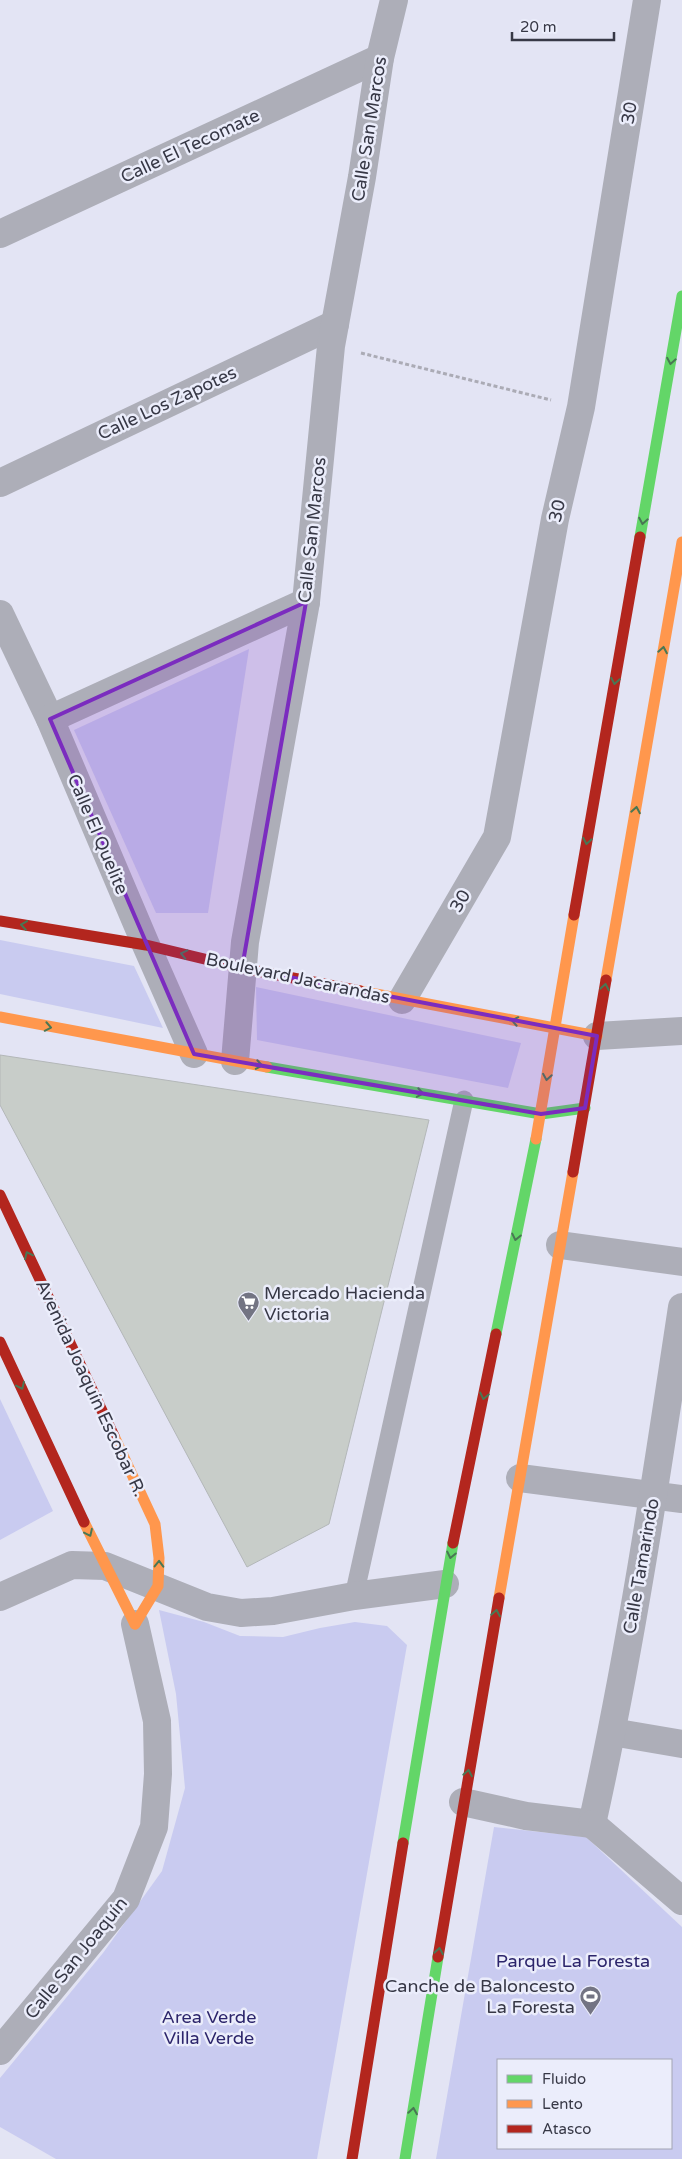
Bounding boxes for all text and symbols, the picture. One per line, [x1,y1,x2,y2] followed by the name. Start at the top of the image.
[512,10,614,42] scale bar
[520,18,557,36] text: 20 m
[347,55,391,203] street label: Calle San Marcos
[616,100,642,126] street label: 30
[117,104,263,188] street label: Calle El Tecomate
[666,357,676,366] one-way arrow
[94,361,240,445] street label: Calle Los Zapotes
[293,456,331,604] street label: Calle San Marcos
[544,498,570,524] street label: 30
[638,517,648,526] one-way arrow
[658,646,668,654] one-way arrow
[610,677,620,686] one-way arrow
[63,770,133,898] street label: Calle El Quelite
[630,806,640,814] one-way arrow
[582,837,592,846] one-way arrow
[445,886,475,916] street label: 30
[20,921,28,931] one-way arrow
[204,948,392,1008] street label: Boulevard Jacarandas
[179,949,188,960] one-way arrow
[600,983,610,992] one-way arrow
[510,1017,519,1027] one-way arrow
[43,1021,52,1031] one-way arrow
[255,1060,264,1070] one-way arrow
[542,1073,552,1081] one-way arrow
[415,1087,424,1097] one-way arrow
[511,1232,522,1241] one-way arrow
[24,1251,35,1260] one-way arrow
[31,1276,151,1500] street label: Avenida Joaquín Escobar R.
[264,1282,425,1325] place label: Mercado Hacienda Victoria
[236,1291,260,1322] supermarket icon: Mercado Hacienda Victoria
[14,1381,25,1390] one-way arrow
[479,1391,489,1400] one-way arrow
[618,1496,664,1636] street label: Calle Tamarindo
[83,1528,94,1537] one-way arrow
[446,1551,457,1559] one-way arrow
[154,1560,164,1568] one-way arrow
[491,1609,501,1617] one-way arrow
[463,1769,473,1777] one-way arrow
[20,1893,132,2023] street label: Calle San Joaquín
[433,1946,443,1955] one-way arrow
[496,1950,650,1972] park label: Parque La Foresta
[385,1975,575,2018] place label: Canche de Baloncesto La Foresta
[579,1984,603,2015] sports icon: Canche de Baloncesto La Foresta
[162,2006,256,2049] park label: Area Verde Villa Verde
[497,2059,672,2149] legend
[542,2070,586,2088] text: Fluido
[542,2095,583,2113] text: Lento
[407,2107,417,2115] one-way arrow
[542,2120,591,2138] text: Atasco

